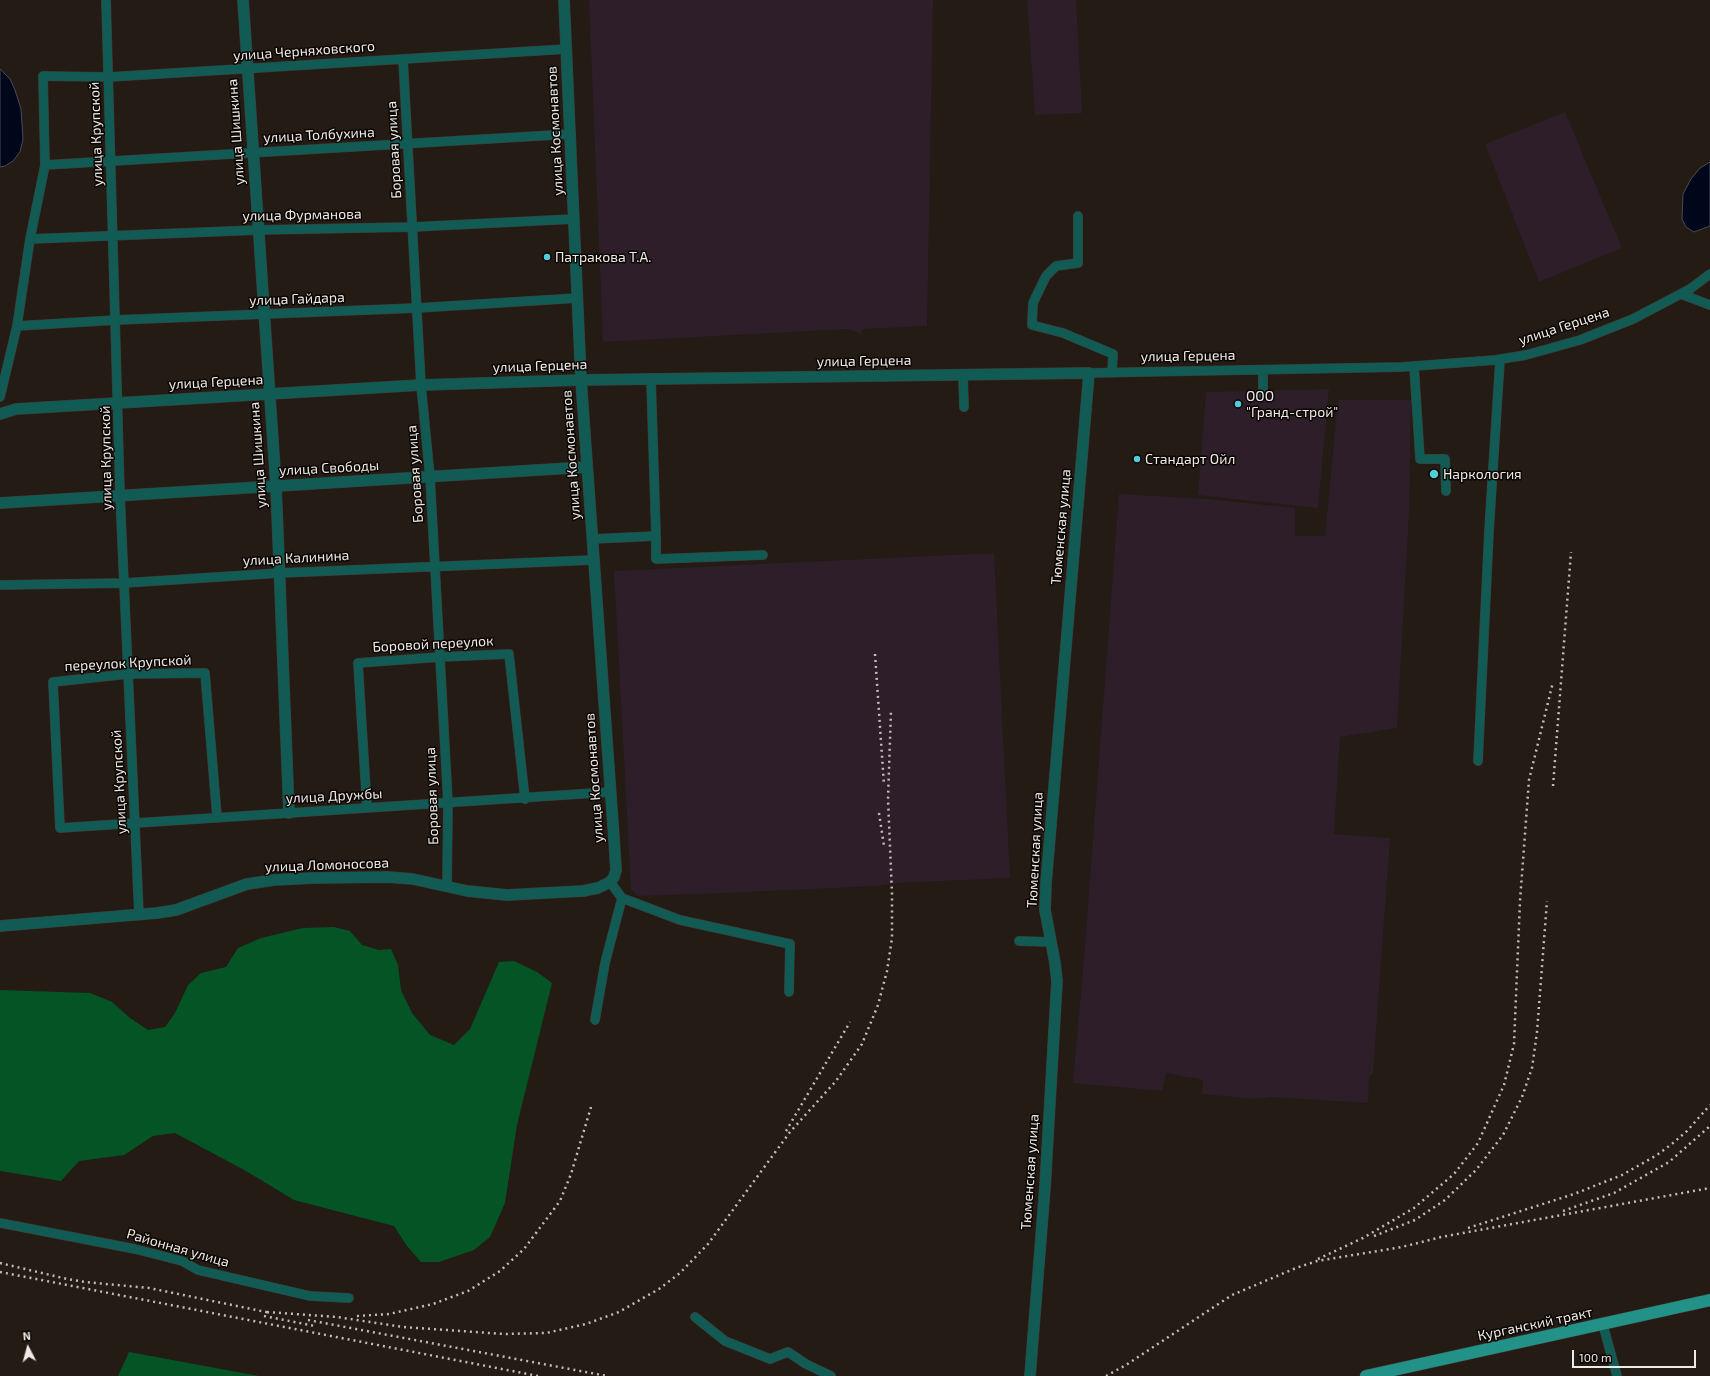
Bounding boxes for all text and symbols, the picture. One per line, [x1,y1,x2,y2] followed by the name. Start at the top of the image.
[233,38,375,64] street label: улица Черняховского
[543,66,567,196] street label: улица Космонавтов
[224,78,248,186] street label: улица Шишкина
[86,81,106,187] street label: улица Крупской
[383,101,405,199] street label: Боровая улица
[263,124,375,146] street label: улица Толбухина
[242,206,362,224] street label: улица Фурманова
[555,249,651,265] place label: Патракова Т.А.
[542,252,552,262] marker: Патракова Т.А.
[249,289,345,309] street label: улица Гайдара
[1516,303,1612,349] street label: улица Герцена
[1141,347,1235,365] street label: улица Герцена
[817,352,911,370] street label: улица Герцена
[492,356,588,376] street label: улица Герцена
[168,371,264,393] street label: улица Герцена
[1246,388,1338,420] place label: ООО "Гранд-строй"
[558,390,584,520] street label: улица Космонавтов
[1233,399,1243,409] marker: ООО "Гранд-строй"
[246,401,270,509] street label: улица Шишкина
[97,405,115,511] street label: улица Крупской
[403,425,427,523] street label: Боровая улица
[1145,451,1235,467] place label: Стандарт Ойл
[1132,454,1142,464] marker: Стандарт Ойл
[279,457,379,479] street label: улица Свободы
[1443,466,1522,482] place label: Наркология
[1048,468,1074,586] street label: Тюменская улица
[1428,468,1440,480] marker: Наркология
[242,547,350,569] street label: улица Калинина
[372,632,494,656] street label: Боровой переулок
[64,651,192,675] street label: переулок Крупской
[581,713,607,843] street label: улица Космонавтов
[108,729,130,835] street label: улица Крупской
[422,747,442,845] street label: Боровая улица
[285,785,383,807] street label: улица Дружбы
[1024,792,1046,908] street label: Тюменская улица
[265,854,389,876] street label: улица Ломоносова
[1018,1113,1042,1231] street label: Тюменская улица
[125,1225,231,1271] street label: Районная улица
[1476,1304,1594,1344] street label: Курганский тракт
[8,1328,48,1368] north arrow
[22,1329,31,1342] text: N
[1574,1342,1698,1368] scale bar
[1579,1350,1611,1364] text: 100 m

